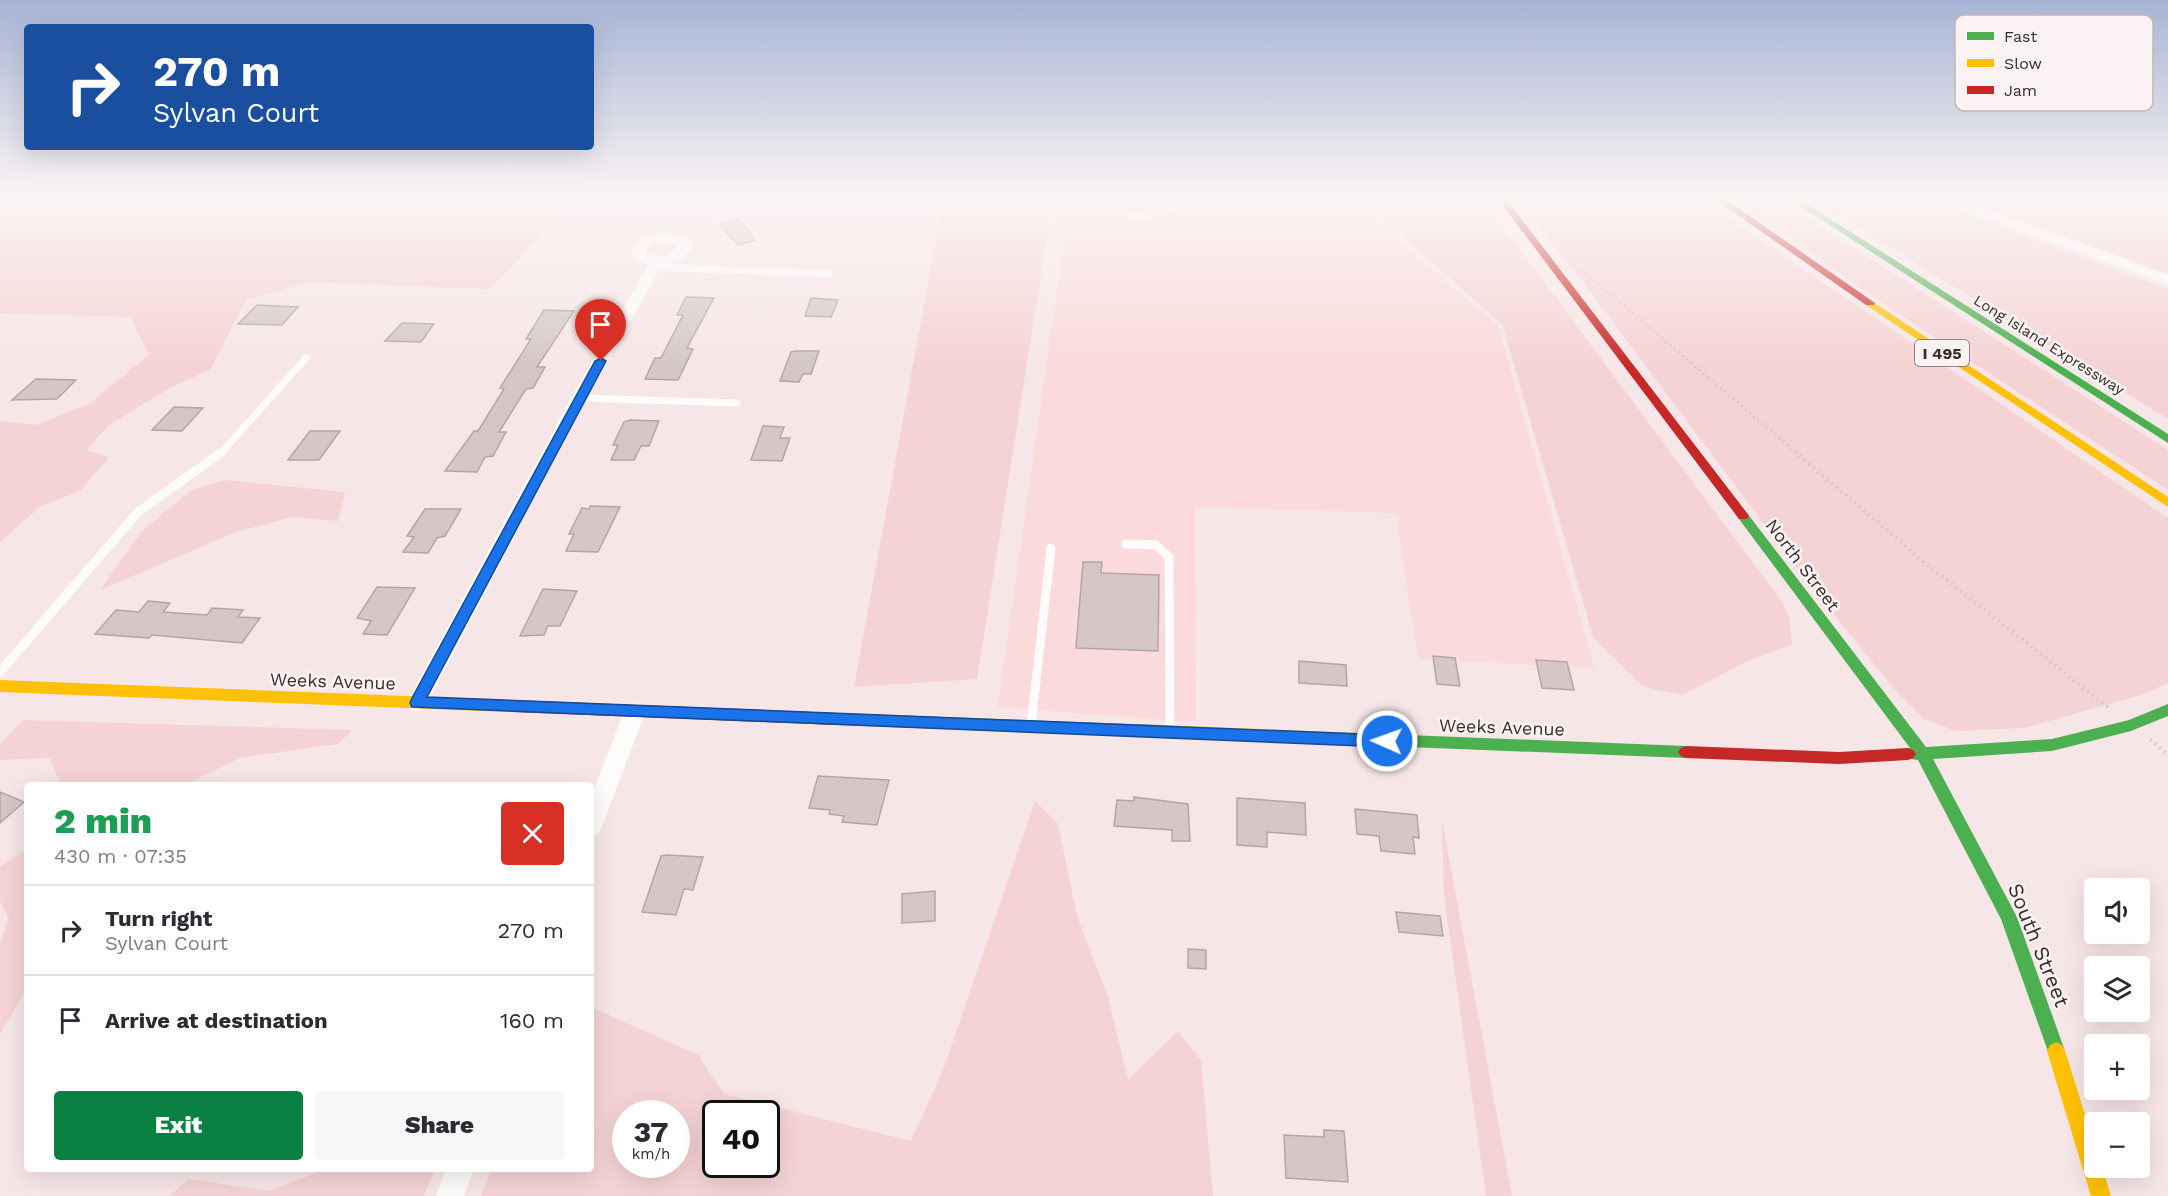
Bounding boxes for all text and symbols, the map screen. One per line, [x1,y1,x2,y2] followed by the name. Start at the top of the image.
[1955,15,2153,111] legend
[2004,27,2037,46] text: Fast
[153,47,280,96] text: 270 m
[54,48,132,126] icon: right
[2004,54,2042,73] text: Slow
[2004,81,2037,100] text: Jam
[153,97,319,129] text: Sylvan Court
[1970,291,2128,399] street label: Long Island Expressway
[575,299,626,361] pin
[584,308,617,341] icon: arrive
[1915,340,1969,366] road number: I 495
[1762,515,1845,615] street label: North Street
[270,668,396,694] street label: Weeks Avenue
[1355,709,1419,773] position arrow
[1439,714,1565,740] street label: Weeks Avenue
[54,800,152,842] text: 2 min
[501,802,564,865] button: close
[54,844,187,868] text: 430 m · 07:35
[2084,878,2150,1178] map controls
[2084,878,2150,944] button: sound
[2003,879,2075,1011] street label: South Street
[105,906,212,931] text: Turn right
[54,914,87,947] icon: right
[498,918,564,943] text: 270 m
[105,931,228,955] text: Sylvan Court
[2084,956,2150,1022] button: layers
[54,1004,87,1037] icon: arrive
[105,1008,328,1033] text: Arrive at destination
[500,1008,564,1033] text: 160 m
[2084,1034,2150,1100] button: +
[54,1091,303,1160] button: Exit
[315,1091,564,1160] button: Share
[702,1100,780,1178] speed limit sign: 40
[2084,1112,2150,1178] button: −
[633,1114,669,1149] text: 37
[632,1145,670,1163] text: km/h

